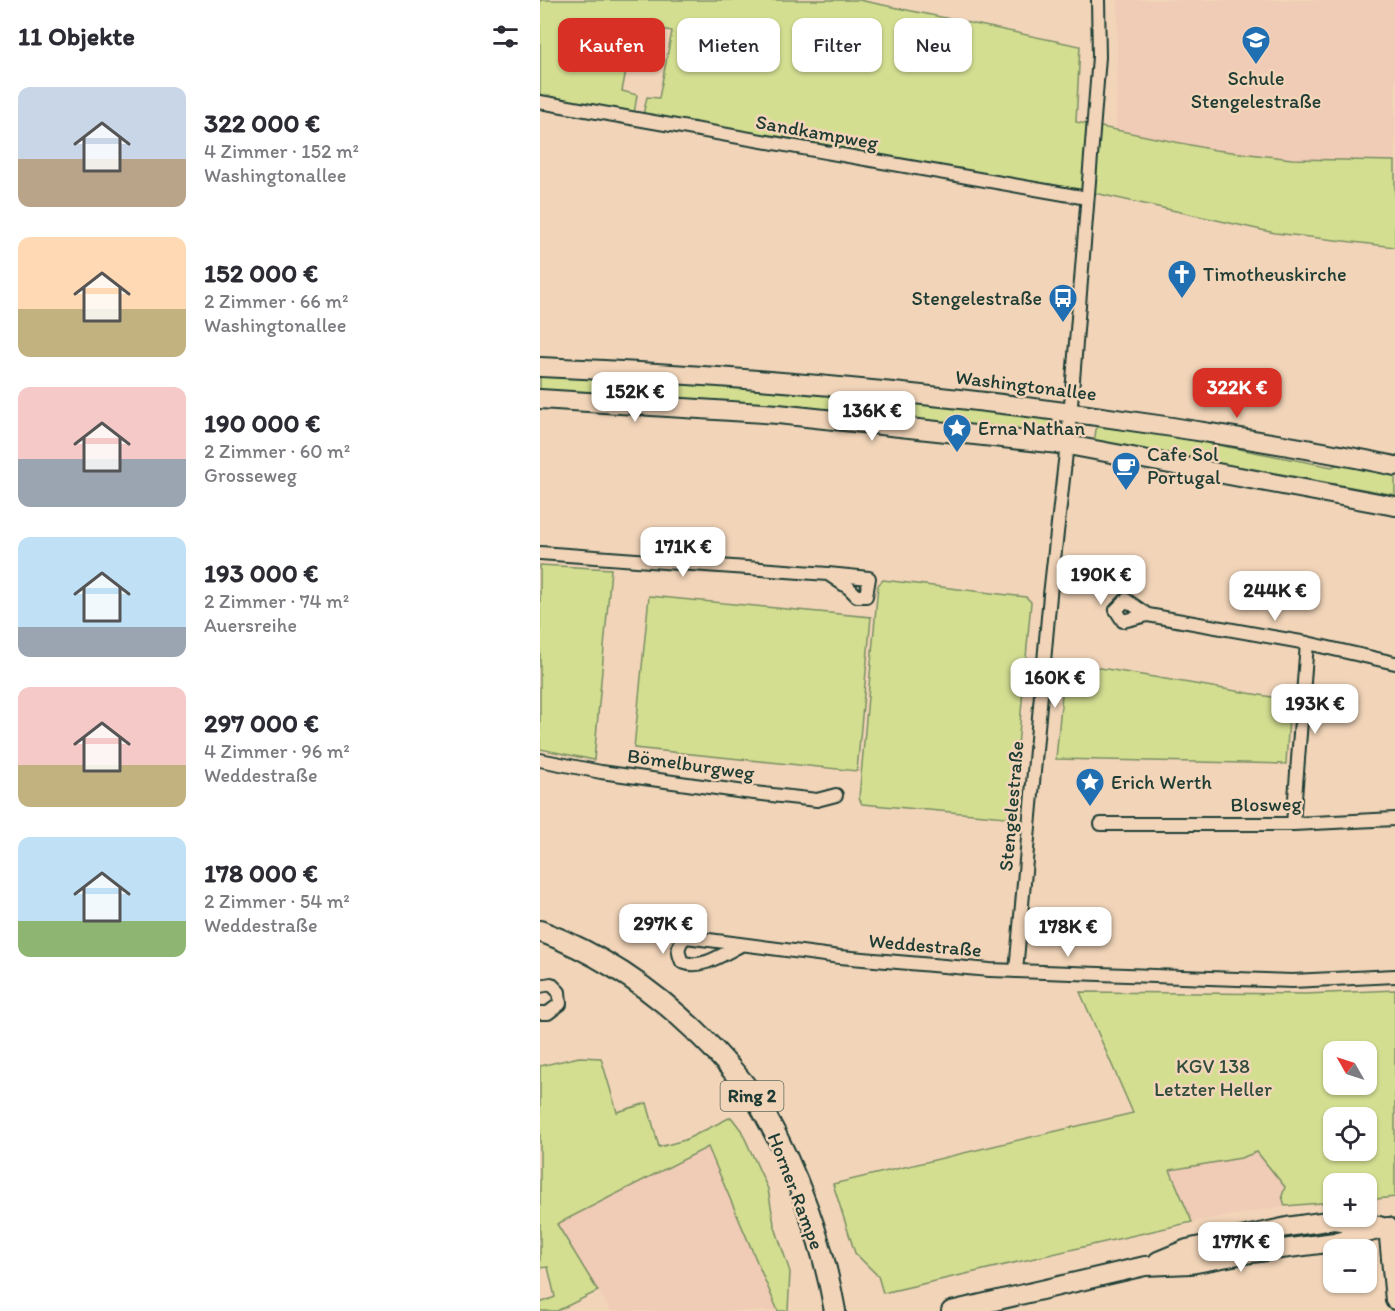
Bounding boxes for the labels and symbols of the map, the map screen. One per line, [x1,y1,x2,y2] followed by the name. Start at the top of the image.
[1240,24,1272,66] school or university icon: Schule Stengelestraße
[1191,66,1321,113] place label: Schule Stengelestraße
[754,109,881,155] street label: Sandkampweg
[1166,258,1198,300] church icon: Timotheuskirche
[1203,262,1347,286] place label: Timotheuskirche
[1047,282,1079,324] bus stop icon: Stengelestraße
[911,286,1042,310] place label: Stengelestraße
[954,364,1098,406] street label: Washingtonallee
[1188,368,1286,419] pin: 322K €
[586,372,684,423] pin: 152K €
[823,391,921,442] pin: 136K €
[941,412,973,454] place icon: Erna Nathan
[978,416,1085,440] place label: Erna Nathan
[1147,442,1221,489] place label: Cafe Sol Portugal
[1110,450,1142,492] cafe icon: Cafe Sol Portugal
[634,527,732,578] pin: 171K €
[1052,555,1150,606] pin: 190K €
[1226,571,1324,622] pin: 244K €
[1006,658,1104,709] pin: 160K €
[1266,684,1364,735] pin: 193K €
[993,740,1029,872] street label: Stengelestraße
[626,743,757,785] street label: Bömelburgweg
[1074,766,1106,808] place icon: Erich Werth
[1111,770,1212,794] place label: Erich Werth
[1230,791,1302,817] street label: Blosweg
[614,904,712,955] pin: 297K €
[1019,907,1117,958] pin: 178K €
[867,928,983,962] street label: Weddestraße
[1323,1041,1377,1095] north arrow
[1154,1054,1272,1101] park label: KGV 138 Letzter Heller
[720,1081,784,1111] road number: Ring 2
[763,1129,829,1253] street label: Horner Rampe
[1192,1222,1290,1273] pin: 177K €

